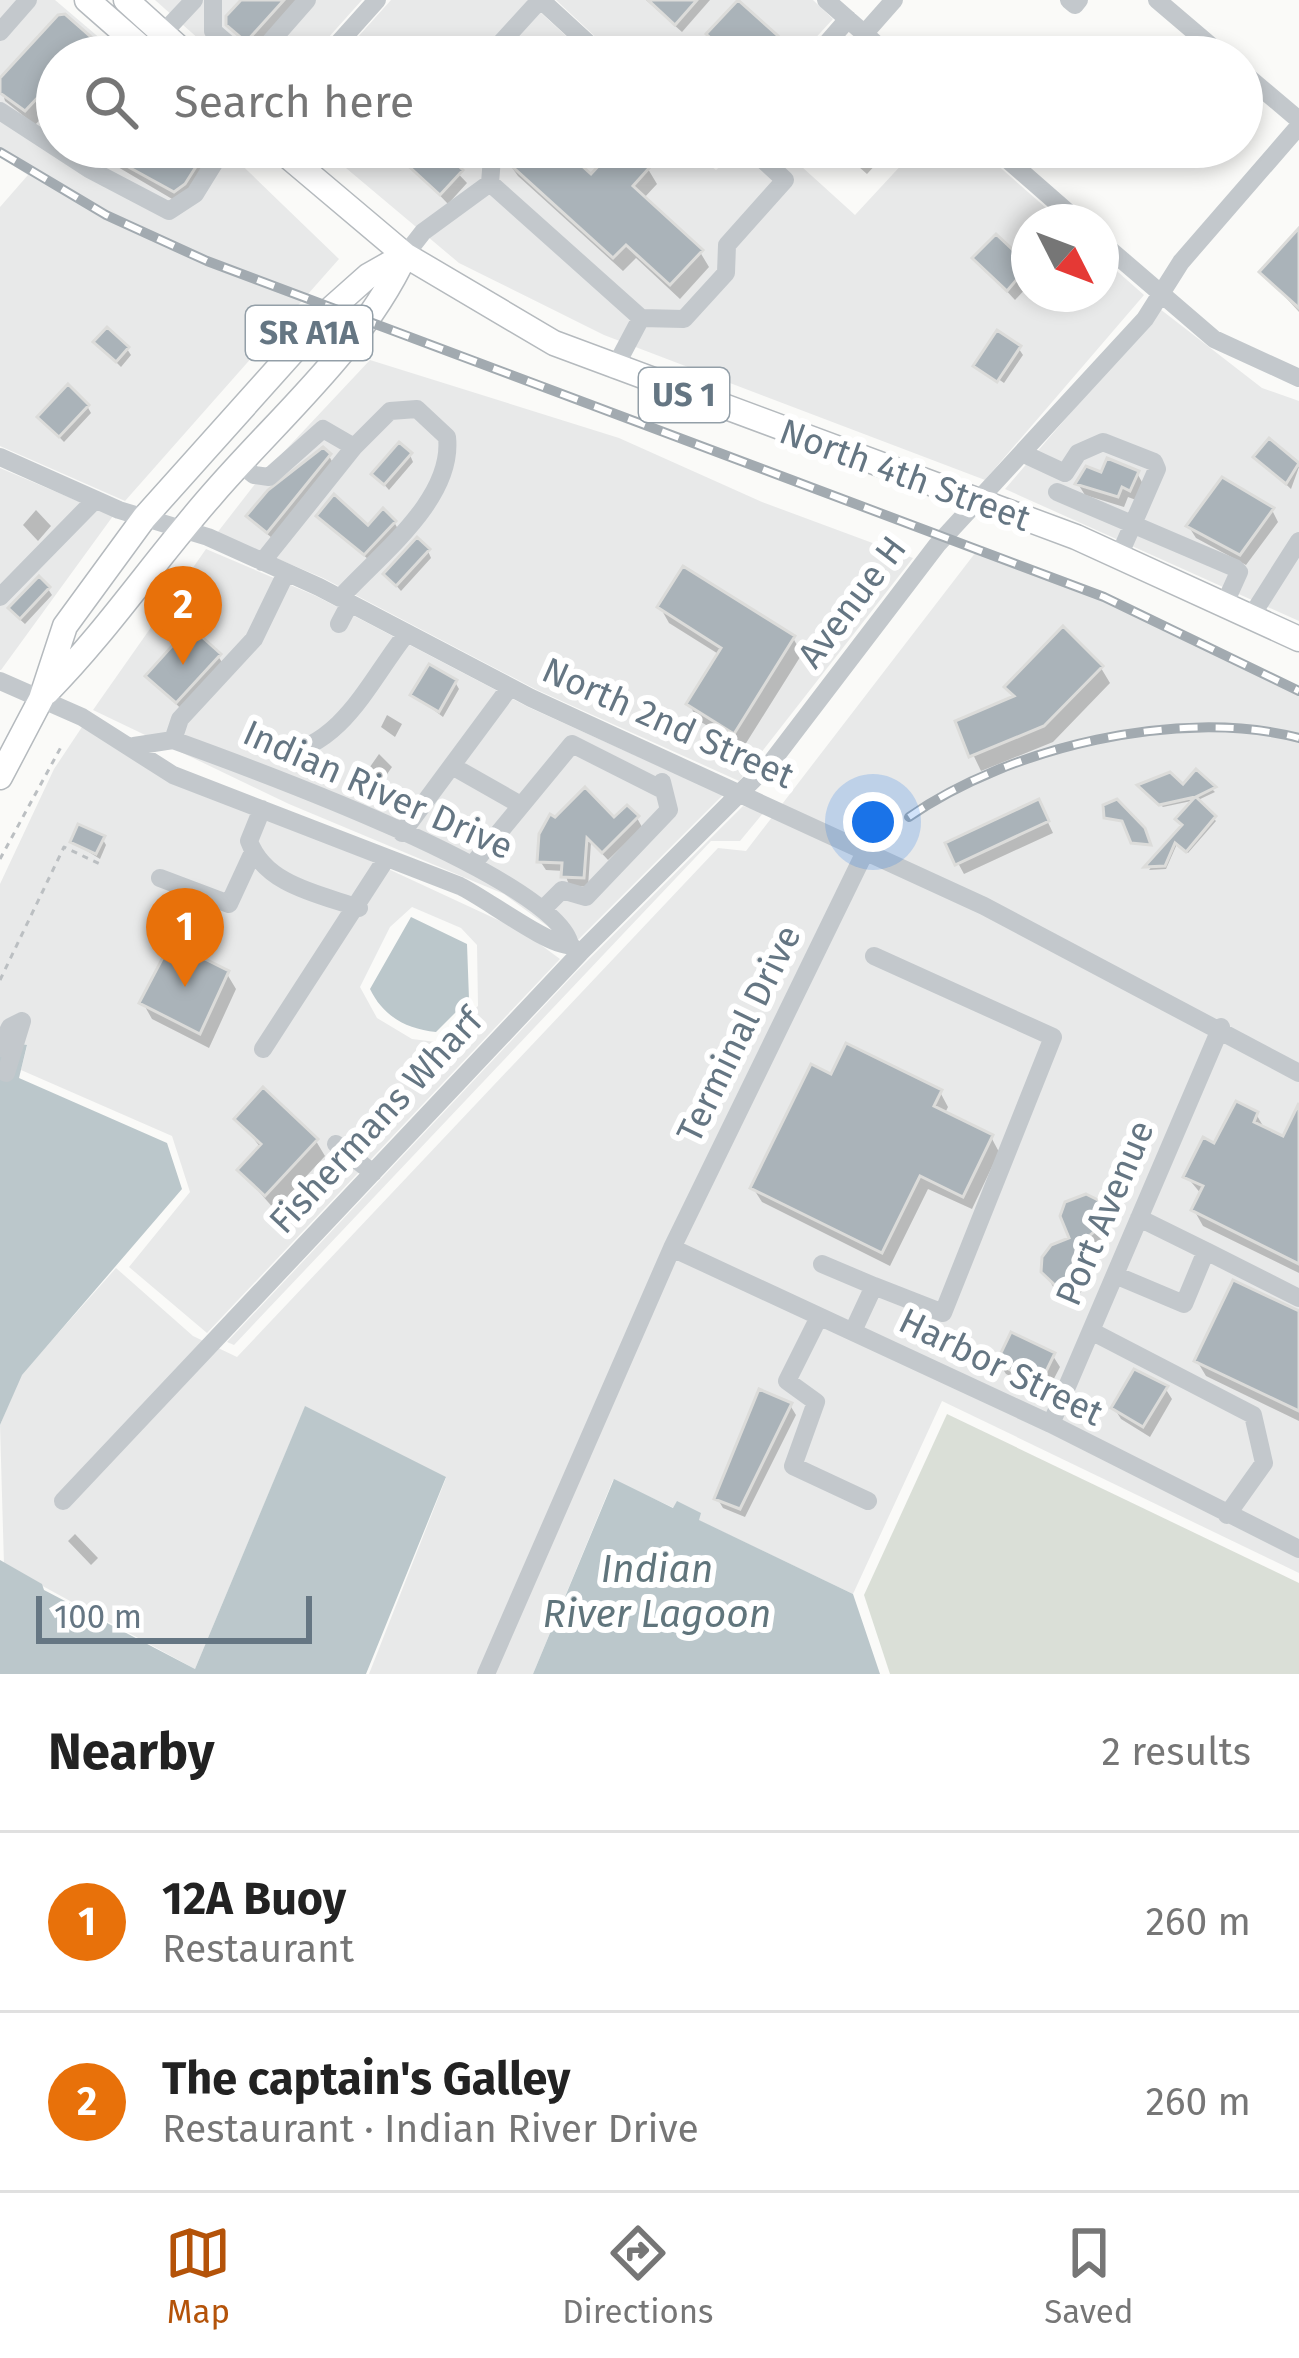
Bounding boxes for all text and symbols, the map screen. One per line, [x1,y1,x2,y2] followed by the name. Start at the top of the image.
[36,36,1263,168] search box
[78,69,144,135] icon: search
[174,75,414,129] text: Search here
[1011,204,1119,312] north arrow
[246,306,372,360] road number: SR A1A
[639,368,729,422] road number: US 1
[774,409,1036,541] street label: North 4th Street
[788,527,916,677] street label: Avenue H
[144,566,222,665] pin: 2
[535,648,801,798] street label: North 2nd Street
[236,711,520,869] street label: Indian River Drive
[843,792,903,852] your location
[146,888,224,987] pin: 1
[668,918,810,1150] street label: Terminal Drive
[260,997,494,1243] street label: Fishermans Wharf
[1046,1114,1164,1312] street label: Port Avenue
[892,1299,1110,1435] street label: Harbor Street
[543,1546,771,1637] water label: Indian River Lagoon
[36,1590,312,1643] scale bar
[54,1597,142,1637] text: 100 m
[48,1721,214,1783] text: Nearby
[1102,1729,1251,1775] text: 2 results
[162,1872,346,1926] text: 12A Buoy
[78,1899,96,1945] text: 1
[1145,1899,1251,1945] text: 260 m
[162,1926,354,1972] text: Restaurant
[162,2052,570,2106] text: The captain's Galley
[77,2079,97,2125] text: 2
[1145,2079,1251,2125] text: 260 m
[162,2106,699,2152] text: Restaurant · Indian River Drive
[165,2220,231,2332] tab: Map
[562,2220,714,2332] tab: Directions
[1044,2220,1134,2332] tab: Saved

